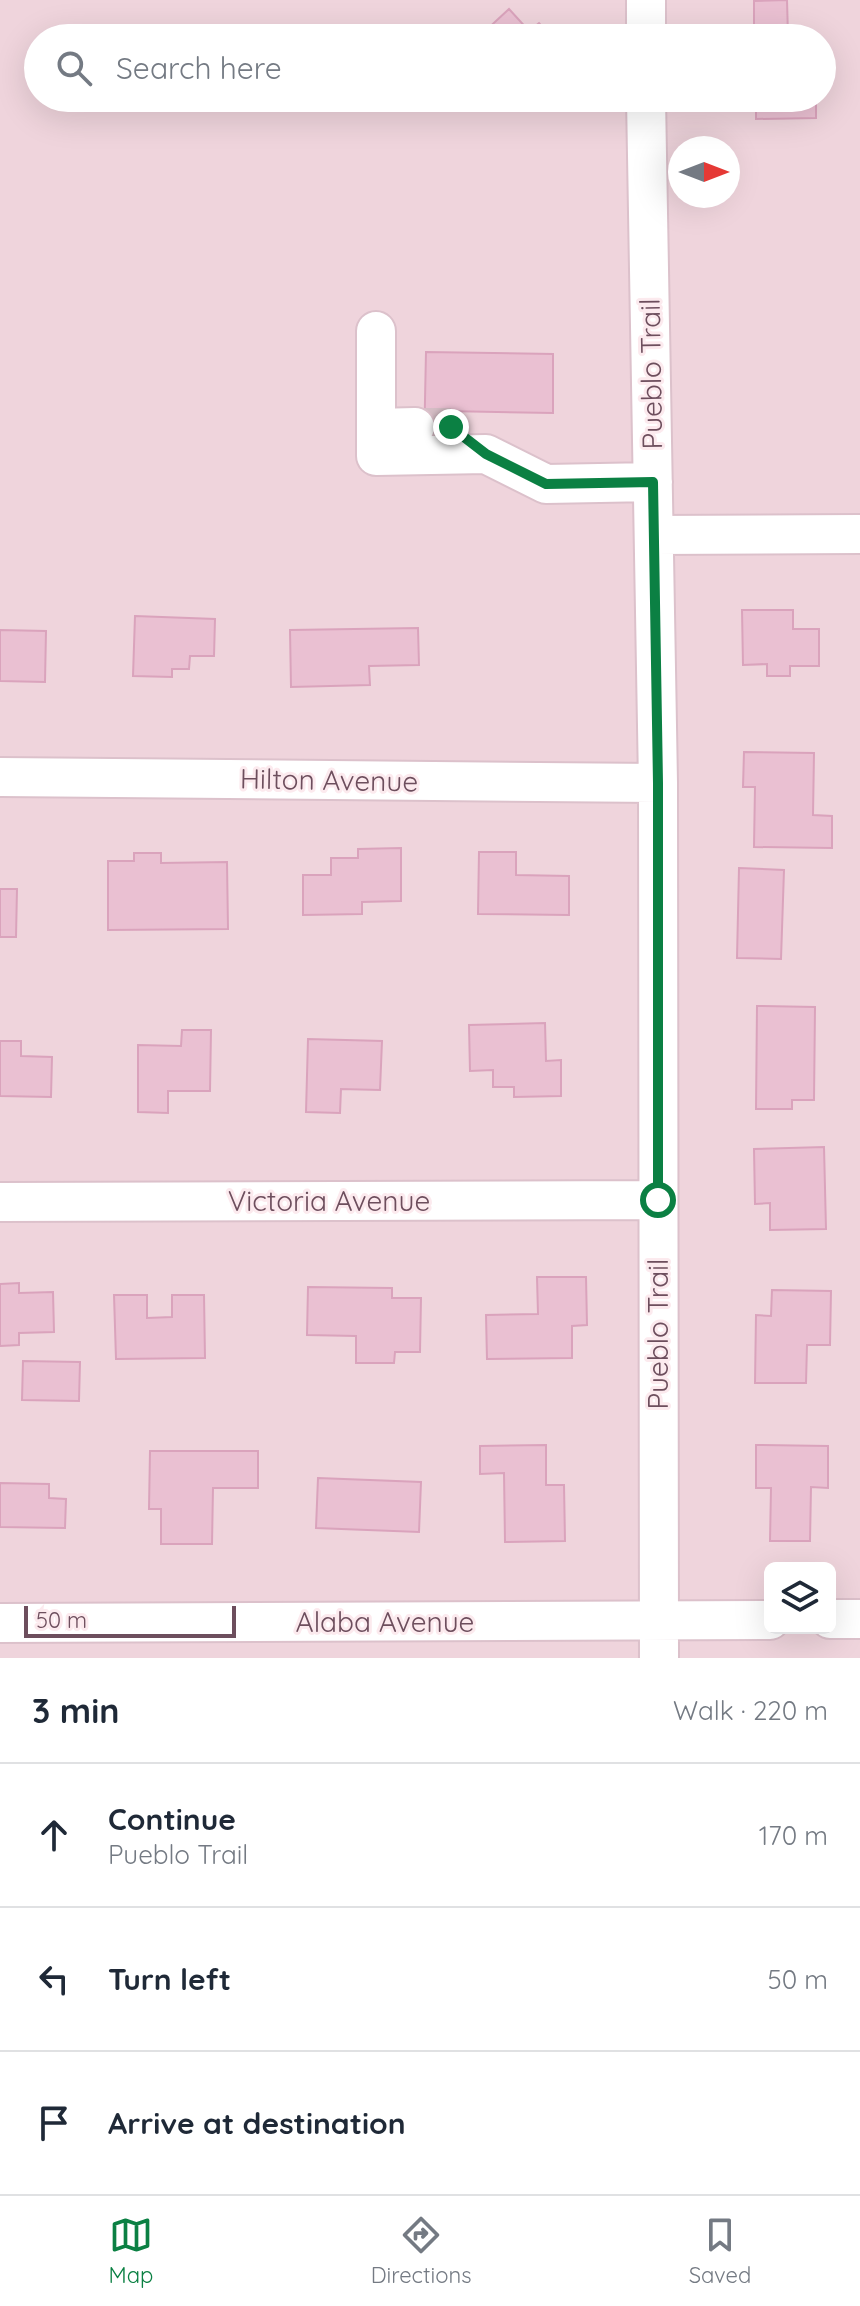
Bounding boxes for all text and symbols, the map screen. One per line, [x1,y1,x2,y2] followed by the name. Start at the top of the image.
[24,24,836,112] search box
[52,46,96,90] icon: search
[116,49,282,87] text: Search here
[668,136,740,208] north arrow
[632,298,669,450] street label: Pueblo Trail
[433,409,469,445] route end
[240,760,418,799] street label: Hilton Avenue
[640,1182,676,1218] route start
[228,1183,430,1218] street label: Victoria Avenue
[640,1258,675,1410] street label: Pueblo Trail
[764,1562,836,1634] map controls
[764,1562,836,1634] button: layers
[24,1602,236,1638] scale bar
[296,1604,474,1639] street label: Alaba Avenue
[36,1606,87,1634] text: 50 m
[32,1689,119,1732] text: 3 min
[673,1694,828,1727] text: Walk · 220 m
[108,1800,236,1838] text: Continue
[32,1813,76,1857] icon: ahead
[759,1819,828,1852] text: 170 m
[108,1838,248,1871] text: Pueblo Trail
[32,1957,76,2001] icon: left
[108,1960,231,1998] text: Turn left
[768,1963,828,1996] text: 50 m
[32,2101,76,2145] icon: arrive
[108,2104,406,2142] text: Arrive at destination
[109,2213,153,2289] tab: Map
[371,2213,471,2289] tab: Directions
[689,2213,751,2289] tab: Saved

